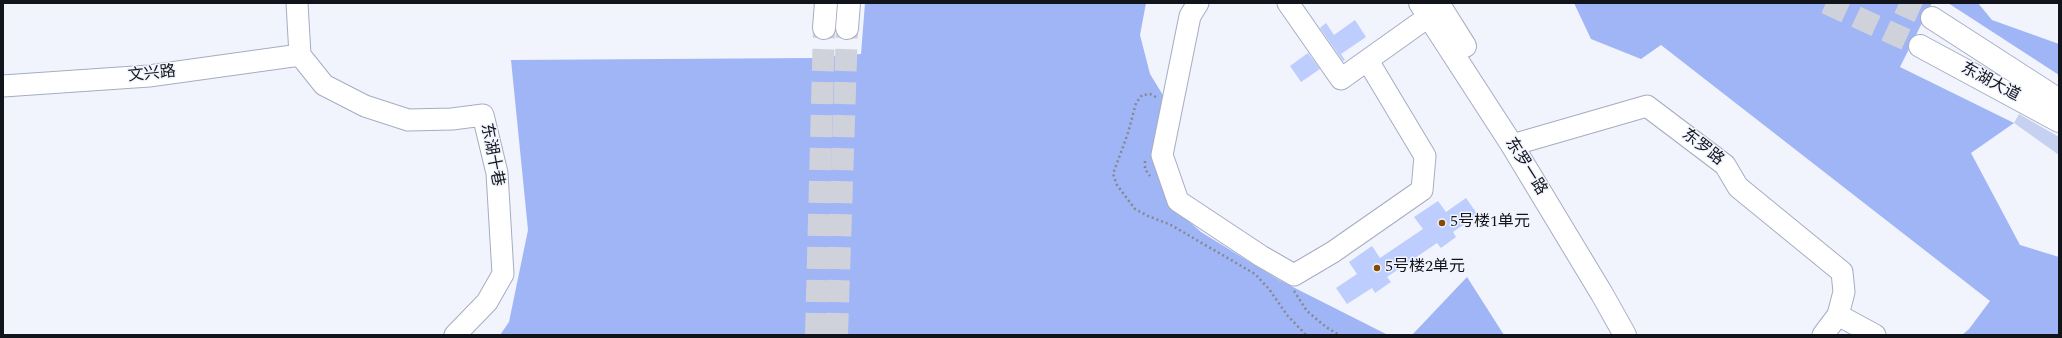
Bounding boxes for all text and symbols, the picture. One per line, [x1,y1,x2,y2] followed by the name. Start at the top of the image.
[1957,60,2023,106] street label: 东湖大道
[127,63,177,87] street label: 文兴路
[475,122,507,188] street label: 东湖十巷
[1677,126,1727,170] street label: 东罗路
[1500,135,1550,199] street label: 东罗一路
[1450,213,1530,233] place label: 5号楼1单元
[1437,218,1447,228] marker: 5号楼1单元
[1385,258,1465,278] place label: 5号楼2单元
[1372,263,1382,273] marker: 5号楼2单元

